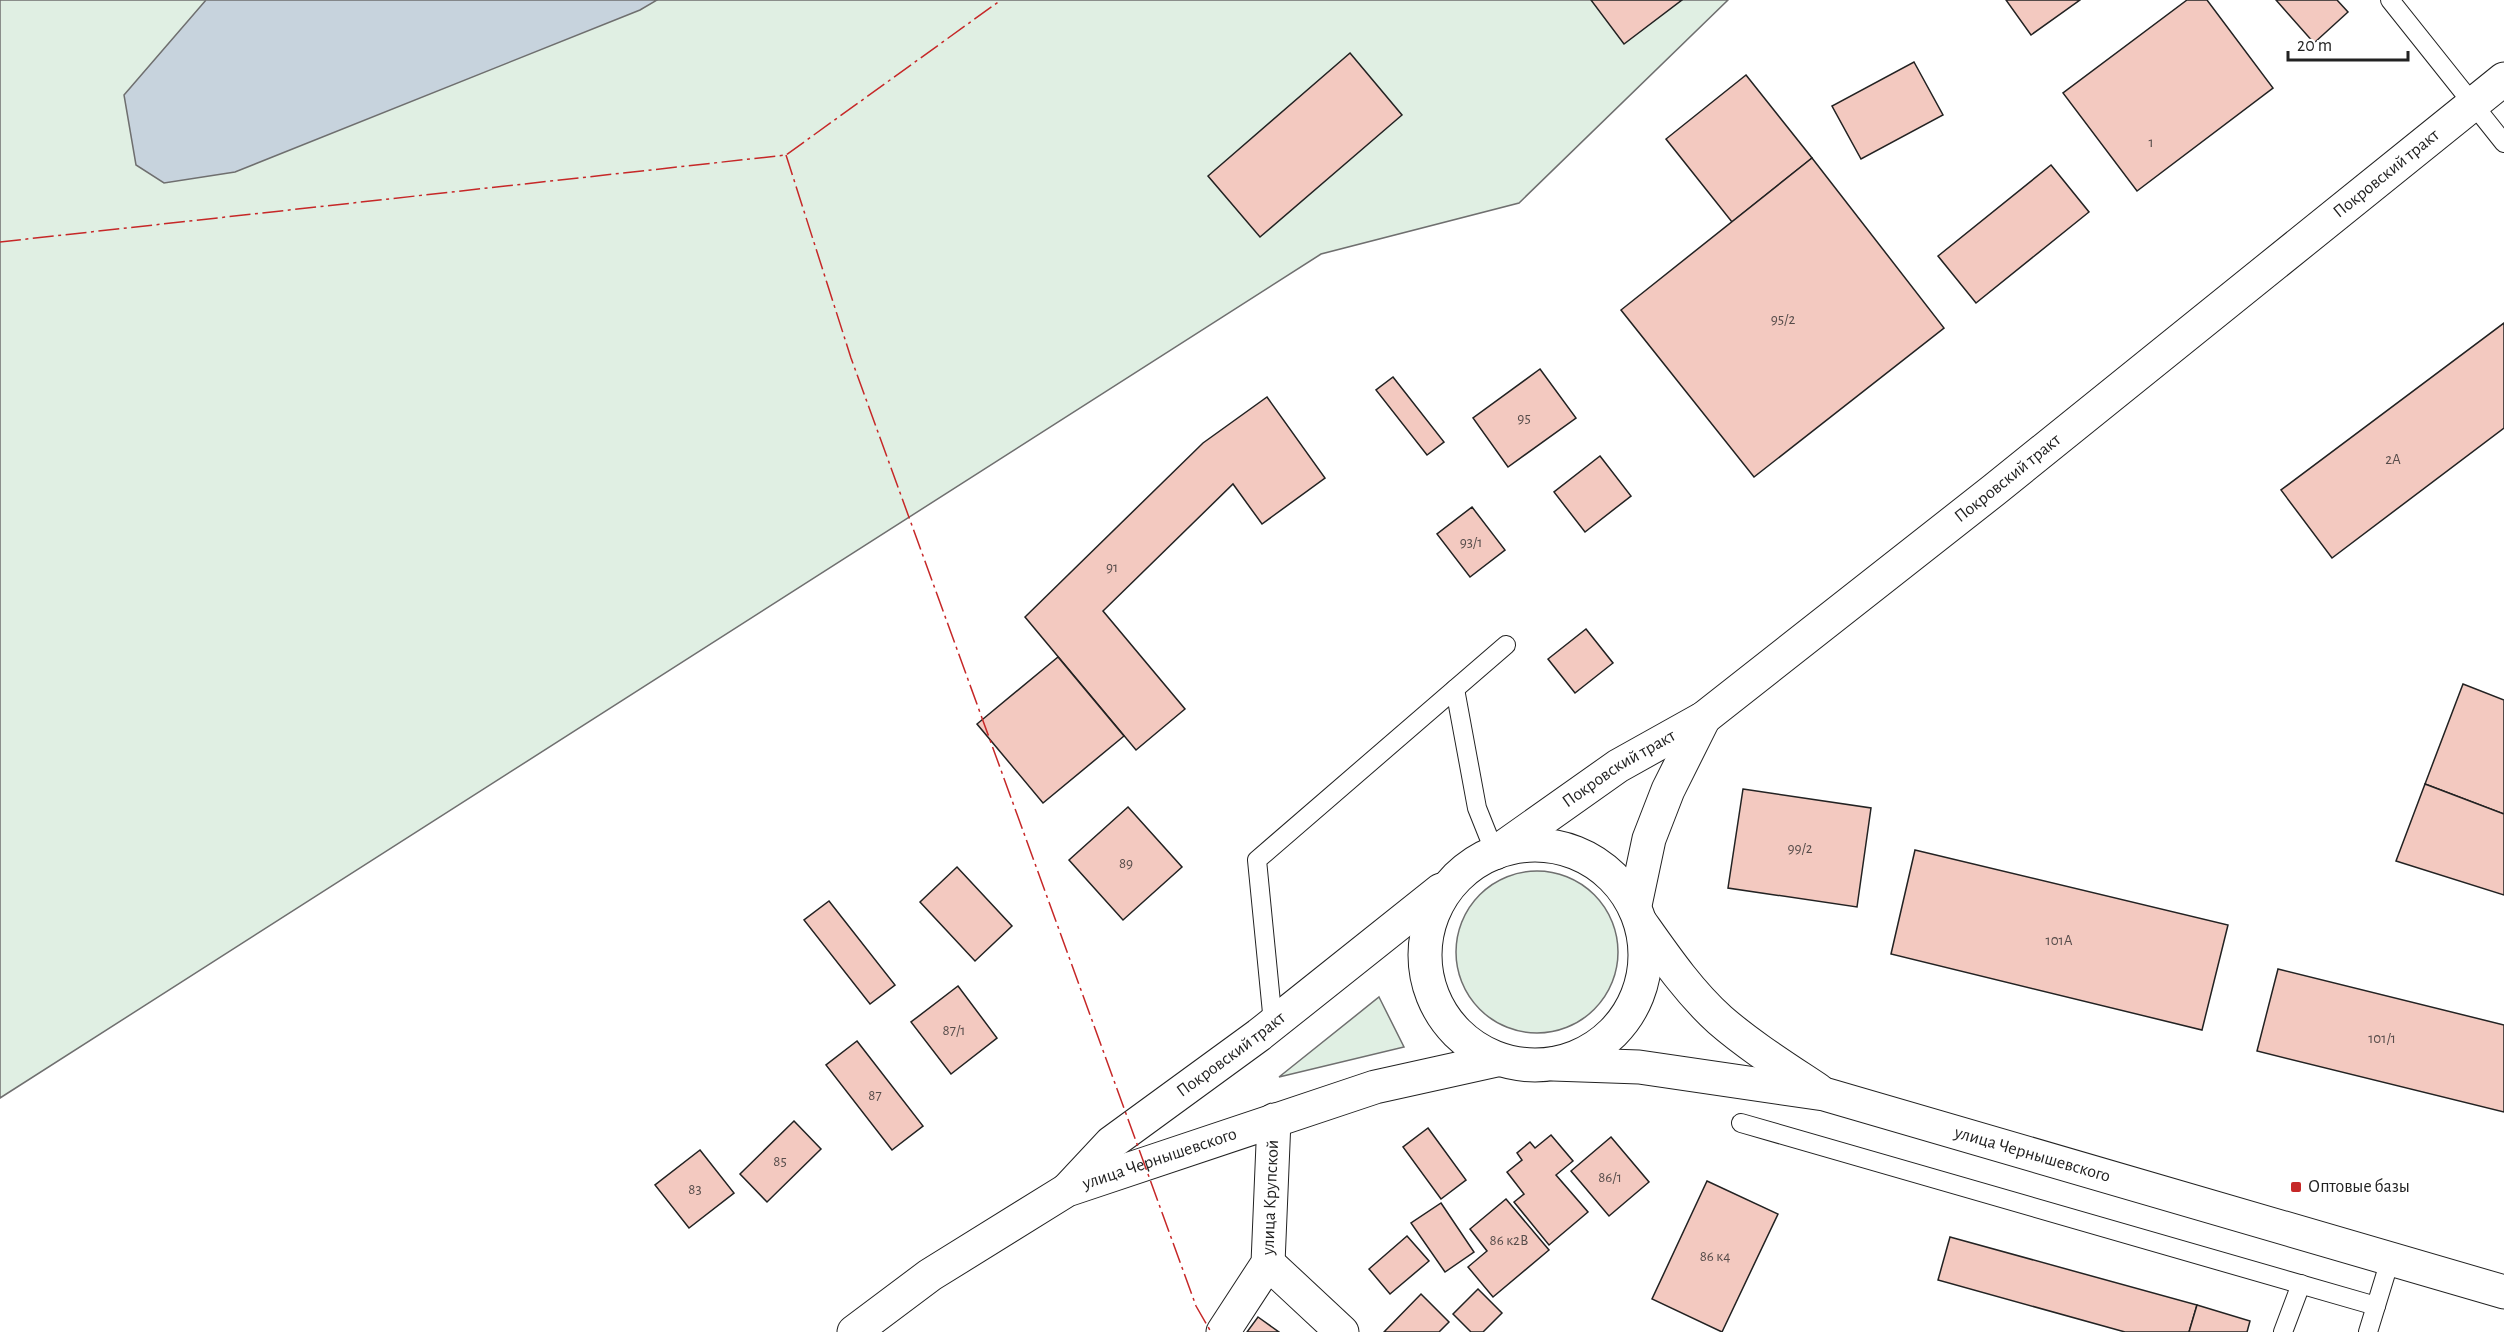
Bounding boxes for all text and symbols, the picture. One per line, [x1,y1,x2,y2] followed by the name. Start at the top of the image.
[2288,24,2408,62] scale bar
[2297,37,2332,55] text: 20 m
[2330,126,2443,222] street label: Покровский тракт
[2148,135,2154,150] house number: 1
[1771,312,1795,327] house number: 95/2
[1517,411,1531,426] house number: 95
[1951,431,2065,526] street label: Покровский тракт
[2385,452,2401,467] house number: 2А
[1460,535,1482,550] house number: 93/1
[1106,560,1118,575] house number: 91
[1559,726,1679,811] street label: Покровский тракт
[1787,841,1813,856] house number: 99/2
[1119,856,1133,871] house number: 89
[2045,933,2073,948] house number: 101А
[1174,1008,1289,1101] street label: Покровский тракт
[943,1023,965,1038] house number: 87/1
[2368,1031,2396,1046] house number: 101/1
[868,1088,882,1103] house number: 87
[1951,1123,2112,1186] street label: улица Чернышевского
[1079,1125,1239,1193] street label: улица Чернышевского
[1259,1139,1282,1256] street label: улица Крупской
[773,1154,787,1169] house number: 85
[1598,1170,1622,1185] house number: 86/1
[2308,1177,2410,1196] place label: Оптовые базы
[2289,1180,2303,1194] marker: Оптовые базы
[688,1182,702,1197] house number: 83
[1490,1233,1528,1248] house number: 86 к2В
[1700,1249,1730,1264] house number: 86 к4

